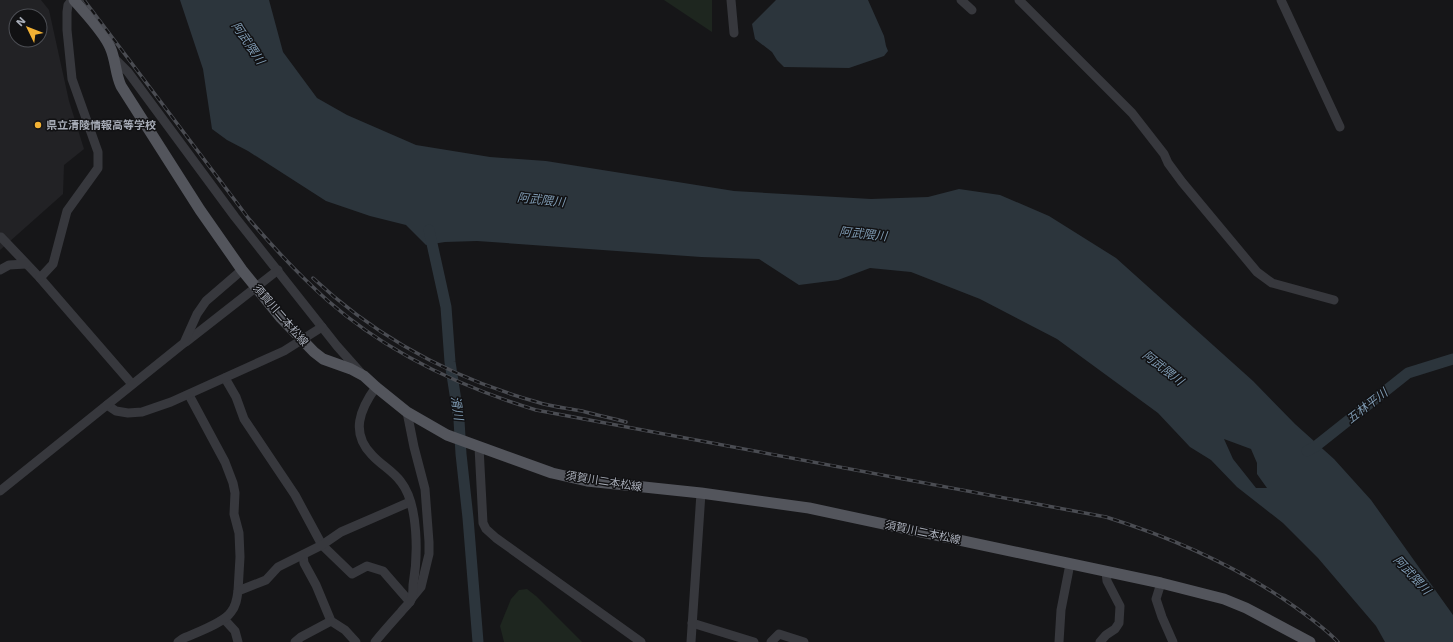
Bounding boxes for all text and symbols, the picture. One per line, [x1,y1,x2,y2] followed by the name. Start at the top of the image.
[8,8,48,48] north arrow
[14,14,29,29] text: N
[229,19,268,68] water label: 阿武隈川
[46,119,156,132] place label: 県立清陵情報高等学校
[33,120,43,130] marker: 県立清陵情報高等学校
[516,191,568,210] water label: 阿武隈川
[838,225,890,244] water label: 阿武隈川
[250,282,311,349] street label: 須賀川二本松線
[1140,348,1188,390] water label: 阿武隈川
[1344,384,1392,426] water label: 五林平川
[448,395,466,423] water label: 滑川
[565,469,643,494] street label: 須賀川二本松線
[884,518,962,547] street label: 須賀川二本松線
[1391,553,1435,599] water label: 阿武隈川

